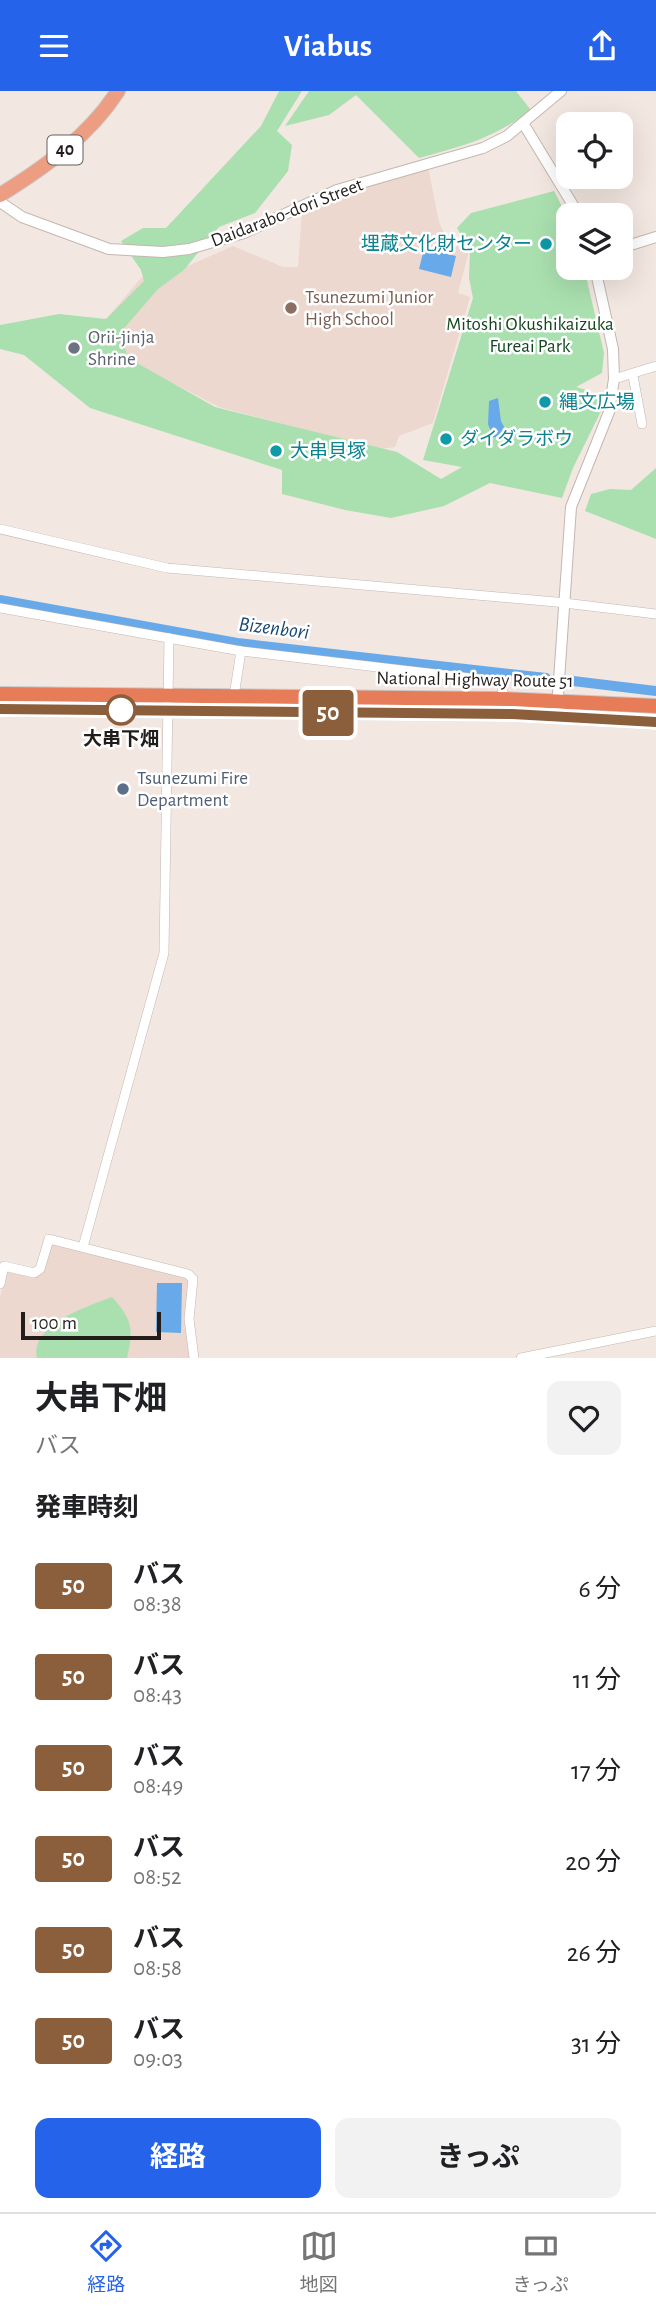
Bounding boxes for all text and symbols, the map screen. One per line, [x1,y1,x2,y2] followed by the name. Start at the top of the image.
[35,27,73,65] icon: menu
[583,27,621,65] icon: share
[284,30,372,62] text: Viabus
[556,112,633,280] map controls
[556,112,633,189] button: locate
[48,135,82,165] road number: 40
[208,175,366,251] street label: Daidarabo-dori Street
[556,203,633,280] button: layers
[361,233,532,254] place label: 埋蔵文化財センター
[538,236,554,252] marker: 埋蔵文化財センター
[305,288,433,329] place label: Tsunezumi Junior High School
[283,300,299,316] marker: Tsunezumi Junior High School
[446,315,614,356] park label: Mitoshi Okushikaizuka Fureai Park
[88,328,155,369] place label: Orii-jinja Shrine
[66,340,82,356] marker: Orii-jinja Shrine
[559,391,635,412] place label: 縄文広場
[537,394,553,410] marker: 縄文広場
[460,428,573,449] place label: ダイダラボウ
[438,431,454,447] marker: ダイダラボウ
[290,440,366,461] place label: 大串貝塚
[268,443,284,459] marker: 大串貝塚
[238,613,311,643] water label: Bizenbori
[376,669,574,691] street label: National Highway Route 51
[296,690,360,736] line badge: 50
[106,695,136,725] marker: 大串下畑
[317,701,339,725] text: 50
[83,729,159,749] place label: 大串下畑
[137,769,248,810] place label: Tsunezumi Fire Department
[115,781,131,797] marker: Tsunezumi Fire Department
[21,1309,161,1341] scale bar
[32,1314,77,1333] text: 100 m
[547,1381,621,1455] button: heart
[35,1383,167,1416] text: 大串下畑
[35,1435,81,1458] text: バス
[35,1495,139,1521] text: 発車時刻
[133,1562,185,1588] text: バス
[62,1574,85,1598] text: 50
[578,1576,621,1602] text: 6 分
[133,1593,182,1616] text: 08:38
[133,1653,185,1679] text: バス
[62,1665,85,1689] text: 50
[573,1667,621,1693] text: 11 分
[133,1684,182,1707] text: 08:43
[133,1744,185,1770] text: バス
[62,1756,85,1780] text: 50
[571,1758,621,1784] text: 17 分
[133,1775,183,1798] text: 08:49
[133,1835,185,1861] text: バス
[62,1847,85,1871] text: 50
[565,1849,621,1875] text: 20 分
[133,1866,181,1889] text: 08:52
[133,1926,185,1952] text: バス
[62,1938,85,1962] text: 50
[567,1940,621,1966] text: 26 分
[133,1957,182,1980] text: 08:58
[133,2017,185,2043] text: バス
[62,2029,85,2053] text: 50
[571,2031,621,2057] text: 31 分
[133,2048,183,2071] text: 09:03
[35,2118,321,2198] button: 経路
[335,2118,621,2198] button: きっぷ
[87,2227,125,2297] tab: 経路
[300,2227,338,2297] tab: 地図
[512,2227,569,2297] tab: きっぷ

